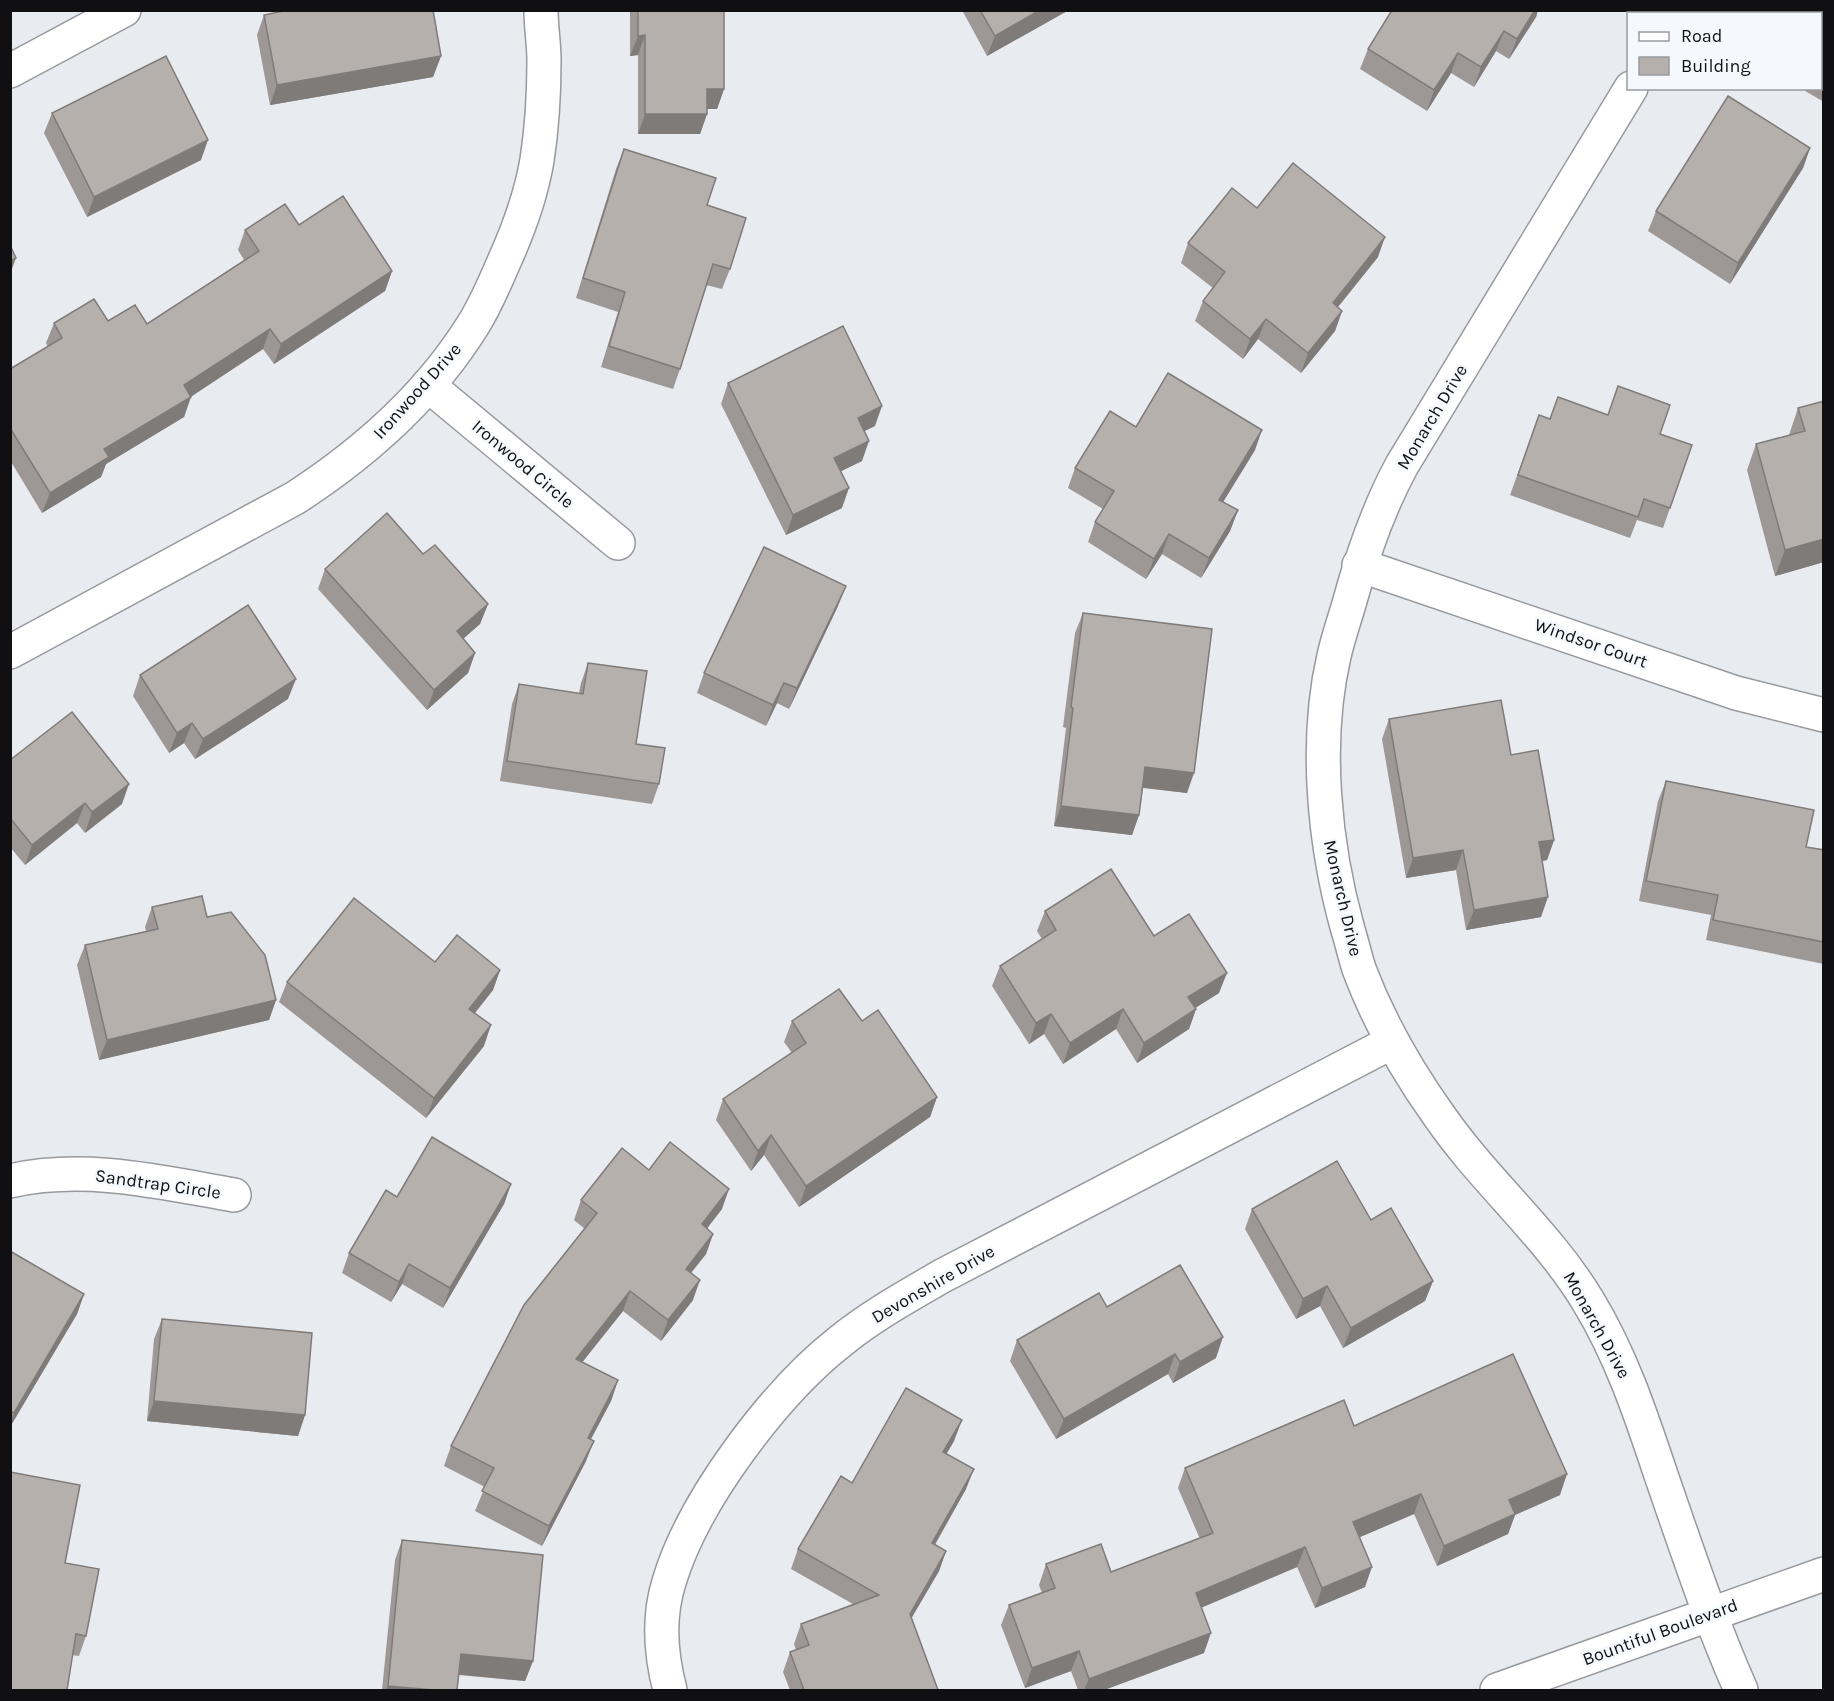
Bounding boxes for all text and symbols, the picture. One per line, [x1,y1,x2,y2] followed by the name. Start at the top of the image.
[1627,12,1822,90] legend
[1681,25,1722,47] text: Road
[1681,55,1751,77] text: Building
[368,338,466,444] street label: Ironwood Drive
[1392,360,1472,474] street label: Monarch Drive
[468,415,578,513] street label: Ironwood Circle
[1532,613,1651,673] street label: Windsor Court
[1319,838,1367,958] street label: Monarch Drive
[94,1164,222,1204] street label: Sandtrap Circle
[867,1240,999,1328] street label: Devonshire Drive
[1559,1268,1635,1382] street label: Monarch Drive
[1579,1594,1741,1670] street label: Bountiful Boulevard

